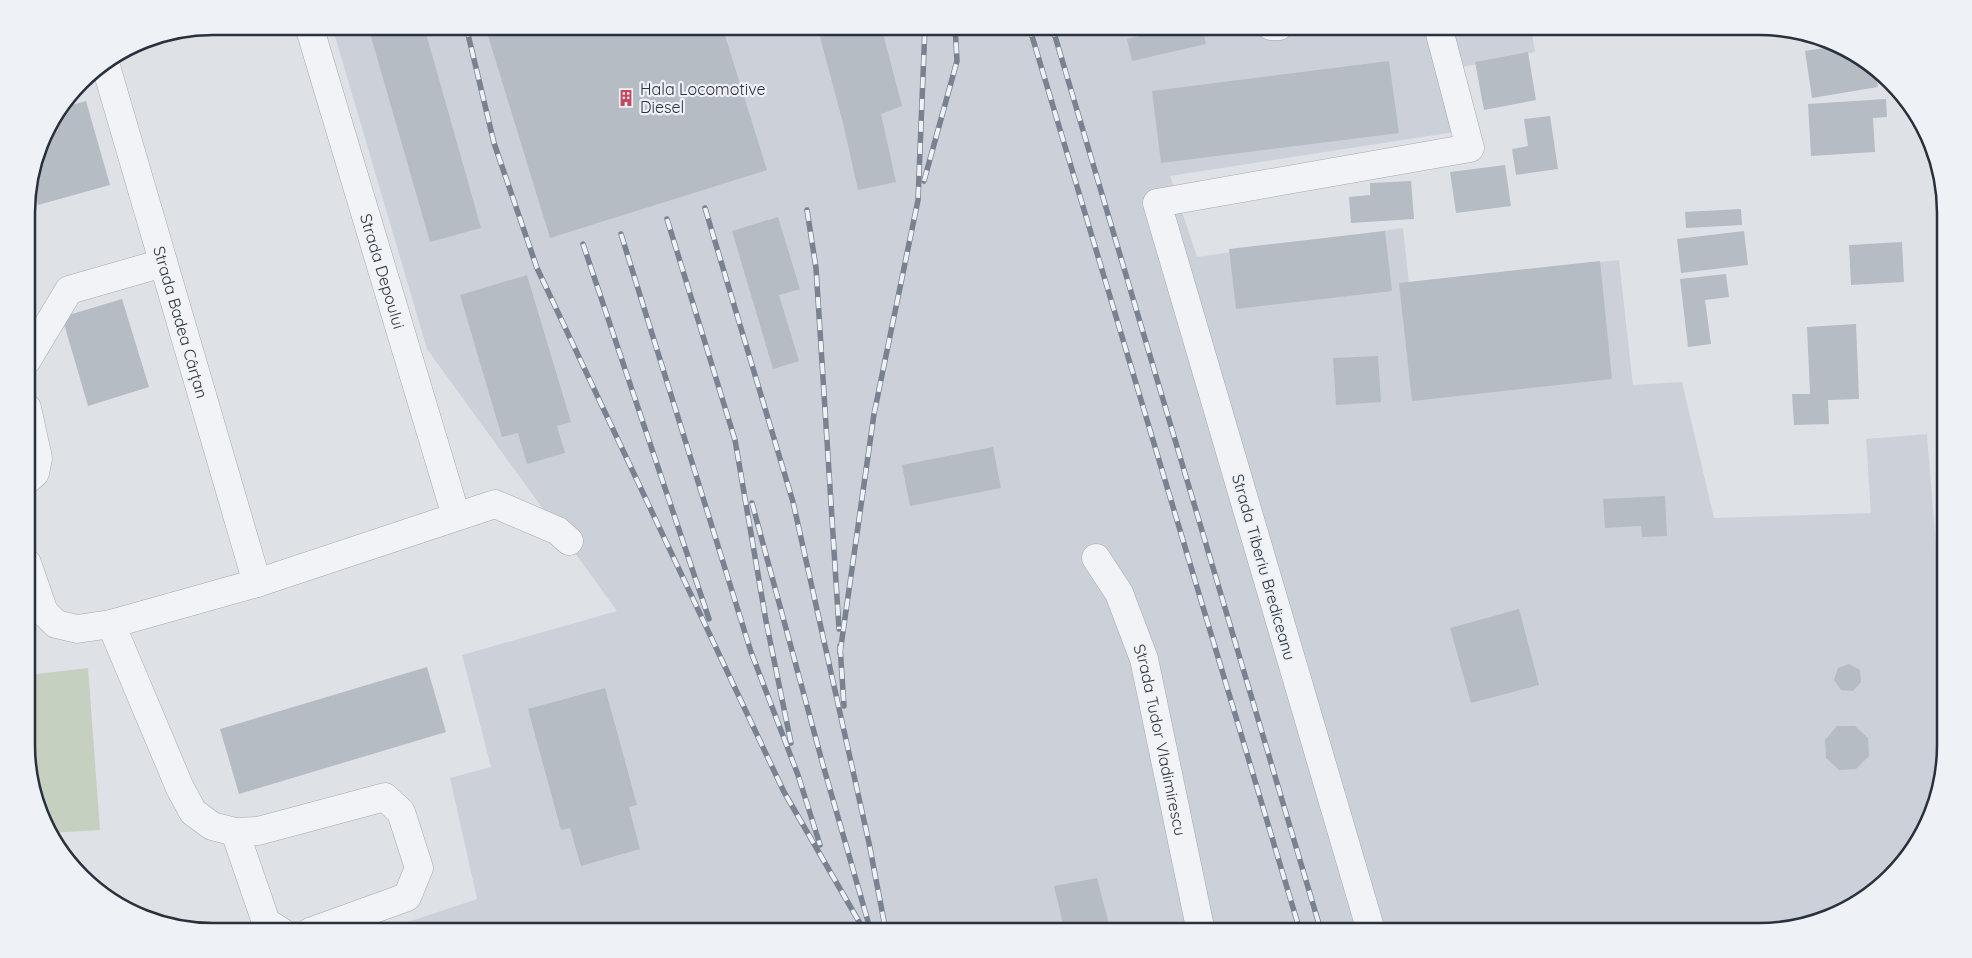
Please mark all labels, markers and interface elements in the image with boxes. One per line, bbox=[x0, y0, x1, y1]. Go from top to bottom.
place label: Hala Locomotive Diesel bbox=[640, 79, 766, 117]
building icon: Hala Locomotive Diesel bbox=[616, 88, 636, 108]
street label: Strada Depoului bbox=[356, 211, 409, 331]
street label: Strada Badea Cârțan bbox=[149, 244, 212, 401]
street label: Strada Tiberiu Brediceanu bbox=[1228, 472, 1300, 662]
street label: Strada Tudor Vladimirescu bbox=[1129, 641, 1191, 838]

